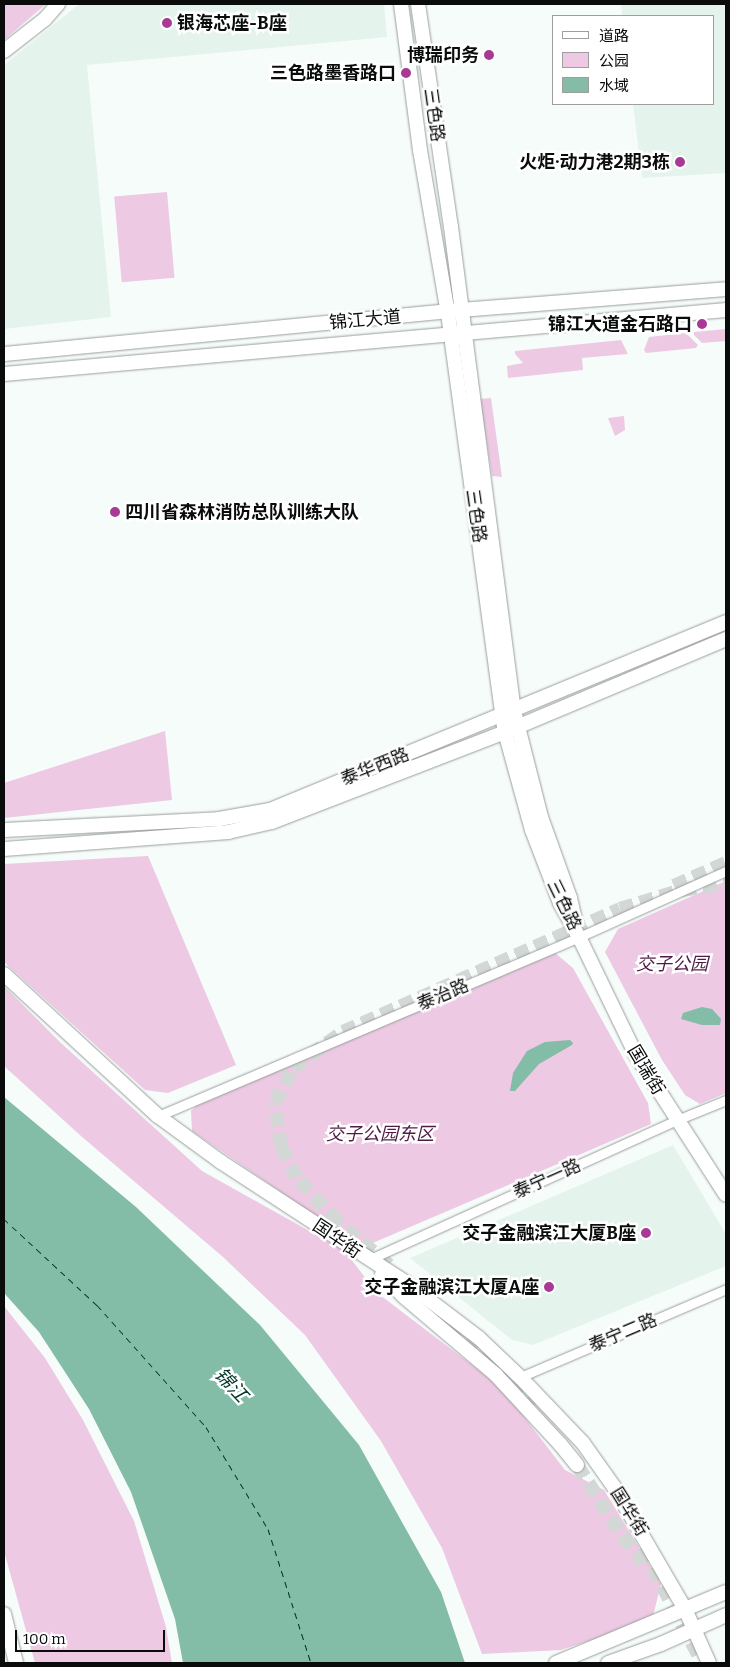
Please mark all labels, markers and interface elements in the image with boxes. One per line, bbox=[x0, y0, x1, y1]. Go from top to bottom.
place label: 银海芯座-B座 bbox=[177, 12, 287, 34]
legend bbox=[552, 15, 715, 105]
marker: 银海芯座-B座 bbox=[161, 17, 173, 29]
text: 道路 bbox=[599, 27, 629, 45]
place label: 博瑞印务 bbox=[407, 44, 479, 66]
marker: 博瑞印务 bbox=[483, 49, 495, 61]
text: 公园 bbox=[599, 52, 629, 70]
place label: 三色路墨香路口 bbox=[270, 62, 396, 84]
marker: 三色路墨香路口 bbox=[400, 67, 412, 79]
text: 水域 bbox=[599, 77, 629, 95]
street label: 三色路 bbox=[420, 87, 448, 143]
place label: 火炬·动力港2期3栋 bbox=[519, 151, 670, 173]
marker: 火炬·动力港2期3栋 bbox=[674, 156, 686, 168]
street label: 锦江大道 bbox=[328, 306, 402, 334]
place label: 锦江大道金石路口 bbox=[548, 313, 692, 335]
marker: 锦江大道金石路口 bbox=[696, 318, 708, 330]
street label: 三色路 bbox=[462, 488, 490, 544]
place label: 四川省森林消防总队训练大队 bbox=[125, 501, 359, 523]
marker: 四川省森林消防总队训练大队 bbox=[109, 506, 121, 518]
street label: 泰华西路 bbox=[338, 744, 412, 790]
street label: 三色路 bbox=[542, 876, 586, 934]
park label: 交子公园 bbox=[636, 953, 708, 975]
street label: 泰治路 bbox=[414, 975, 472, 1015]
street label: 国瑞街 bbox=[623, 1041, 669, 1099]
park label: 交子公园东区 bbox=[326, 1123, 434, 1145]
street label: 泰宁一路 bbox=[510, 1154, 584, 1204]
street label: 国华街 bbox=[309, 1215, 365, 1263]
place label: 交子金融滨江大厦B座 bbox=[462, 1222, 636, 1244]
marker: 交子金融滨江大厦B座 bbox=[640, 1227, 652, 1239]
place label: 交子金融滨江大厦A座 bbox=[364, 1276, 539, 1298]
marker: 交子金融滨江大厦A座 bbox=[543, 1281, 555, 1293]
street label: 泰宁二路 bbox=[586, 1309, 660, 1357]
water label: 锦江 bbox=[210, 1363, 252, 1407]
street label: 国华街 bbox=[606, 1483, 652, 1541]
scale bar bbox=[18, 1620, 168, 1652]
text: 100 m bbox=[23, 1630, 66, 1648]

